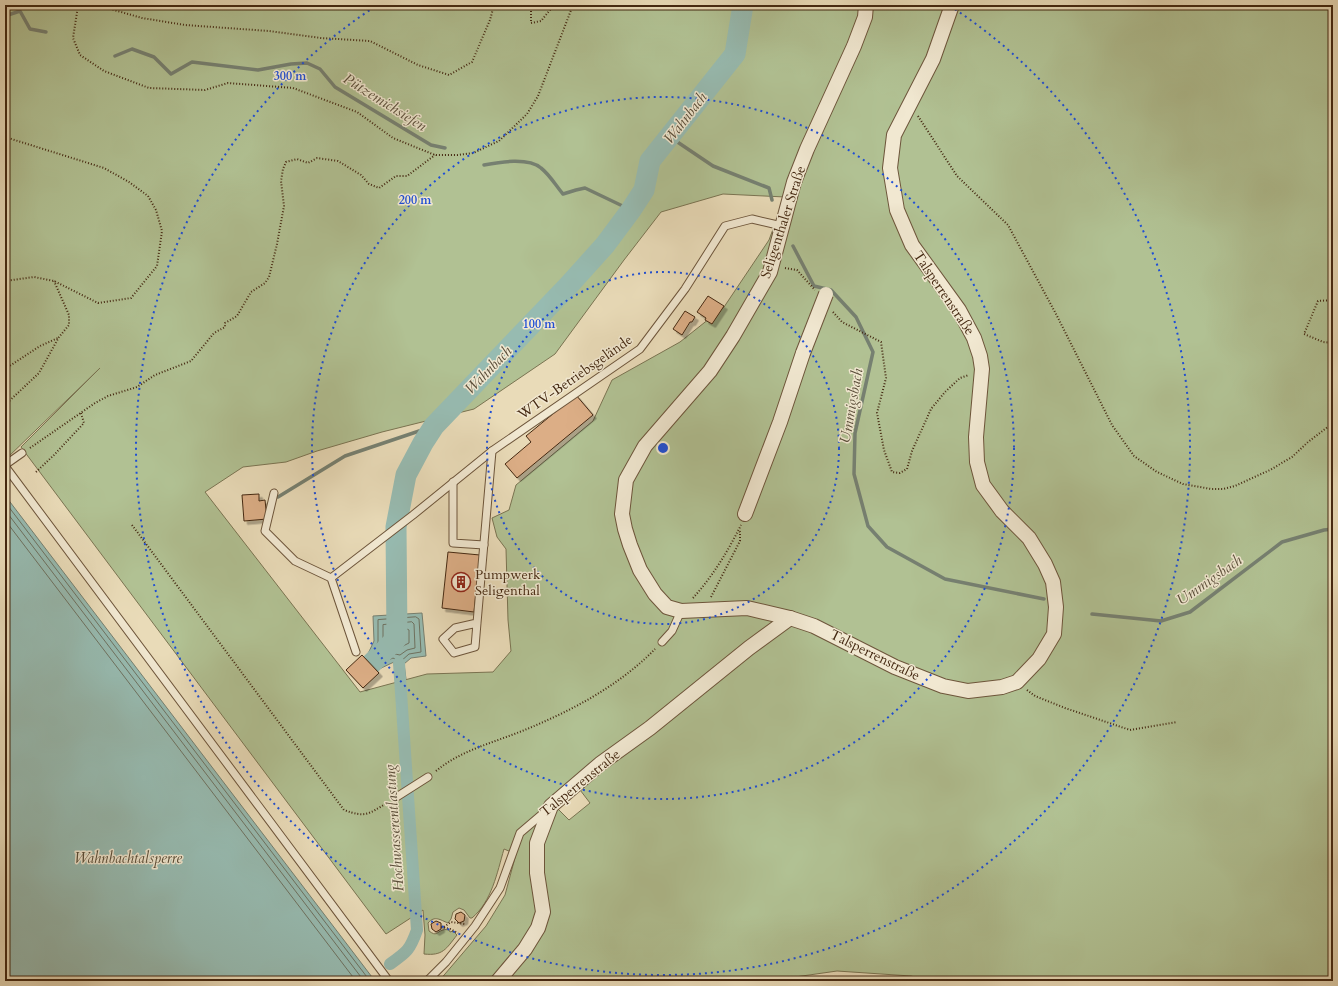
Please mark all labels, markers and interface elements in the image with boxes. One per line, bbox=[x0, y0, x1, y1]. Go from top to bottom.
text: 300 m bbox=[274, 68, 307, 84]
water label: Pützemichsiefen bbox=[340, 68, 431, 136]
water label: Wahnbach bbox=[659, 88, 712, 148]
street label: Seligenthaler Straße bbox=[756, 163, 810, 281]
text: 200 m bbox=[399, 192, 432, 208]
street label: Talsperrenstraße bbox=[909, 247, 979, 339]
text: 100 m bbox=[523, 316, 556, 332]
street label: WTV-Betriebsgelände bbox=[513, 330, 636, 424]
water label: Wahnbach bbox=[460, 341, 517, 399]
water label: Ummigsbach bbox=[835, 366, 868, 445]
centre of rings bbox=[656, 441, 670, 455]
water label: Ummigsbach bbox=[1172, 550, 1246, 610]
place label: Pumpwerk Seligenthal bbox=[475, 565, 541, 600]
building icon: Pumpwerk Seligenthal bbox=[450, 571, 472, 593]
street label: Talsperrenstraße bbox=[827, 625, 923, 685]
street label: Talsperrenstraße bbox=[536, 745, 624, 821]
water label: Hochwasserentlastung bbox=[380, 763, 408, 892]
water label: Wahnbachtalsperre bbox=[74, 848, 182, 868]

